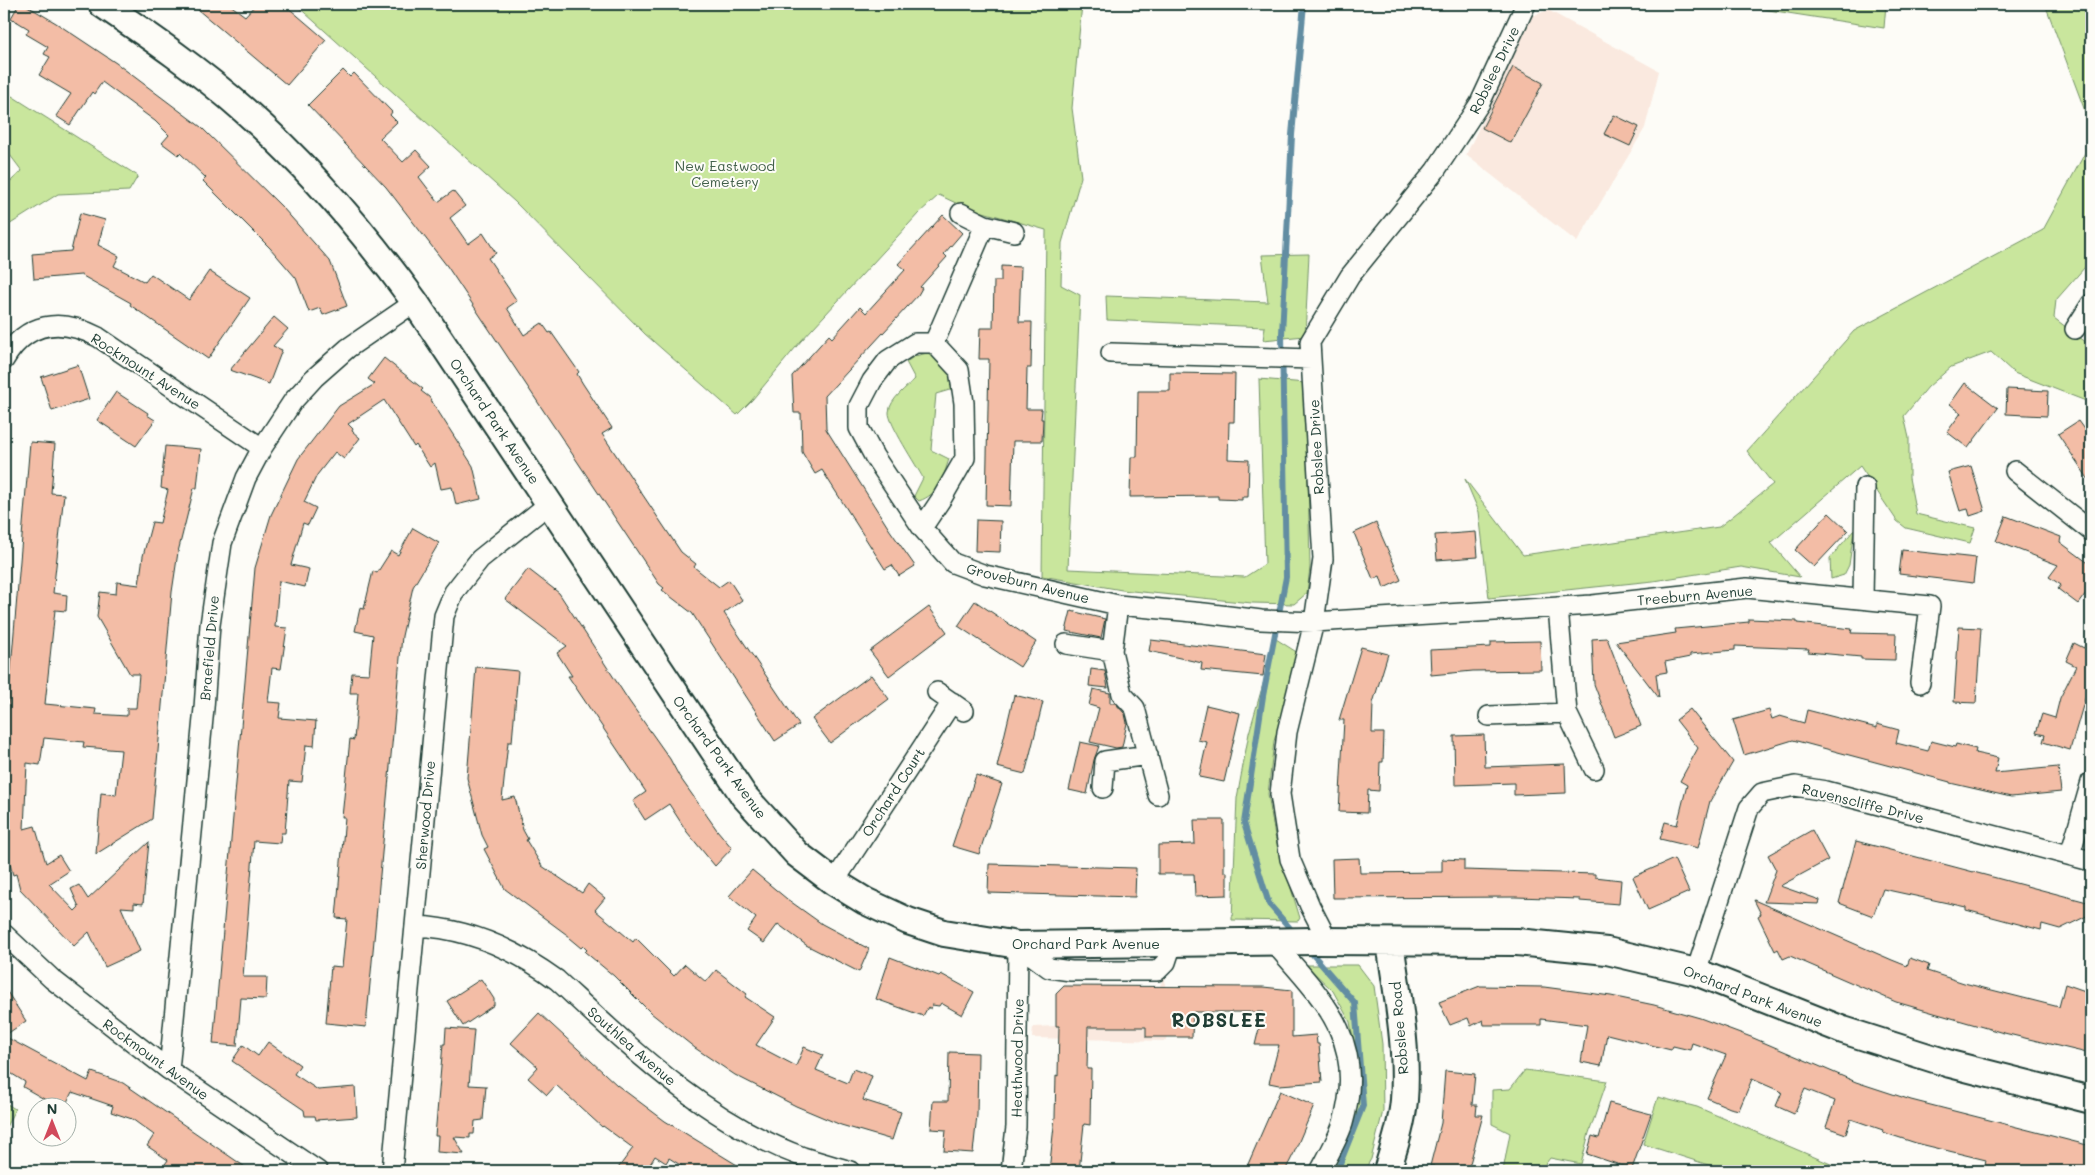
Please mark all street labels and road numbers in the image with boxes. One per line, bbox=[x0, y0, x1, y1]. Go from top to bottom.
street label: Robslee Drive bbox=[1465, 23, 1523, 117]
street label: Rockmount Avenue bbox=[88, 328, 204, 414]
street label: Orchard Park Avenue bbox=[446, 354, 544, 488]
street label: Robslee Drive bbox=[1304, 399, 1328, 495]
street label: Groveburn Avenue bbox=[965, 559, 1091, 607]
street label: Treeburn Avenue bbox=[1636, 580, 1754, 610]
street label: Braefield Drive bbox=[195, 595, 223, 701]
street label: Orchard Park Avenue bbox=[669, 692, 771, 822]
street label: Orchard Court bbox=[857, 744, 929, 840]
street label: Sherwood Drive bbox=[411, 760, 439, 870]
street label: Ravenscliffe Drive bbox=[1800, 779, 1926, 827]
street label: Orchard Park Avenue bbox=[1012, 934, 1160, 953]
street label: Orchard Park Avenue bbox=[1681, 961, 1825, 1031]
street label: Robslee Road bbox=[1385, 981, 1413, 1075]
street label: Heathwood Drive bbox=[1006, 998, 1028, 1118]
street label: Southlea Avenue bbox=[584, 1002, 680, 1090]
street label: Rockmount Avenue bbox=[99, 1014, 213, 1104]

